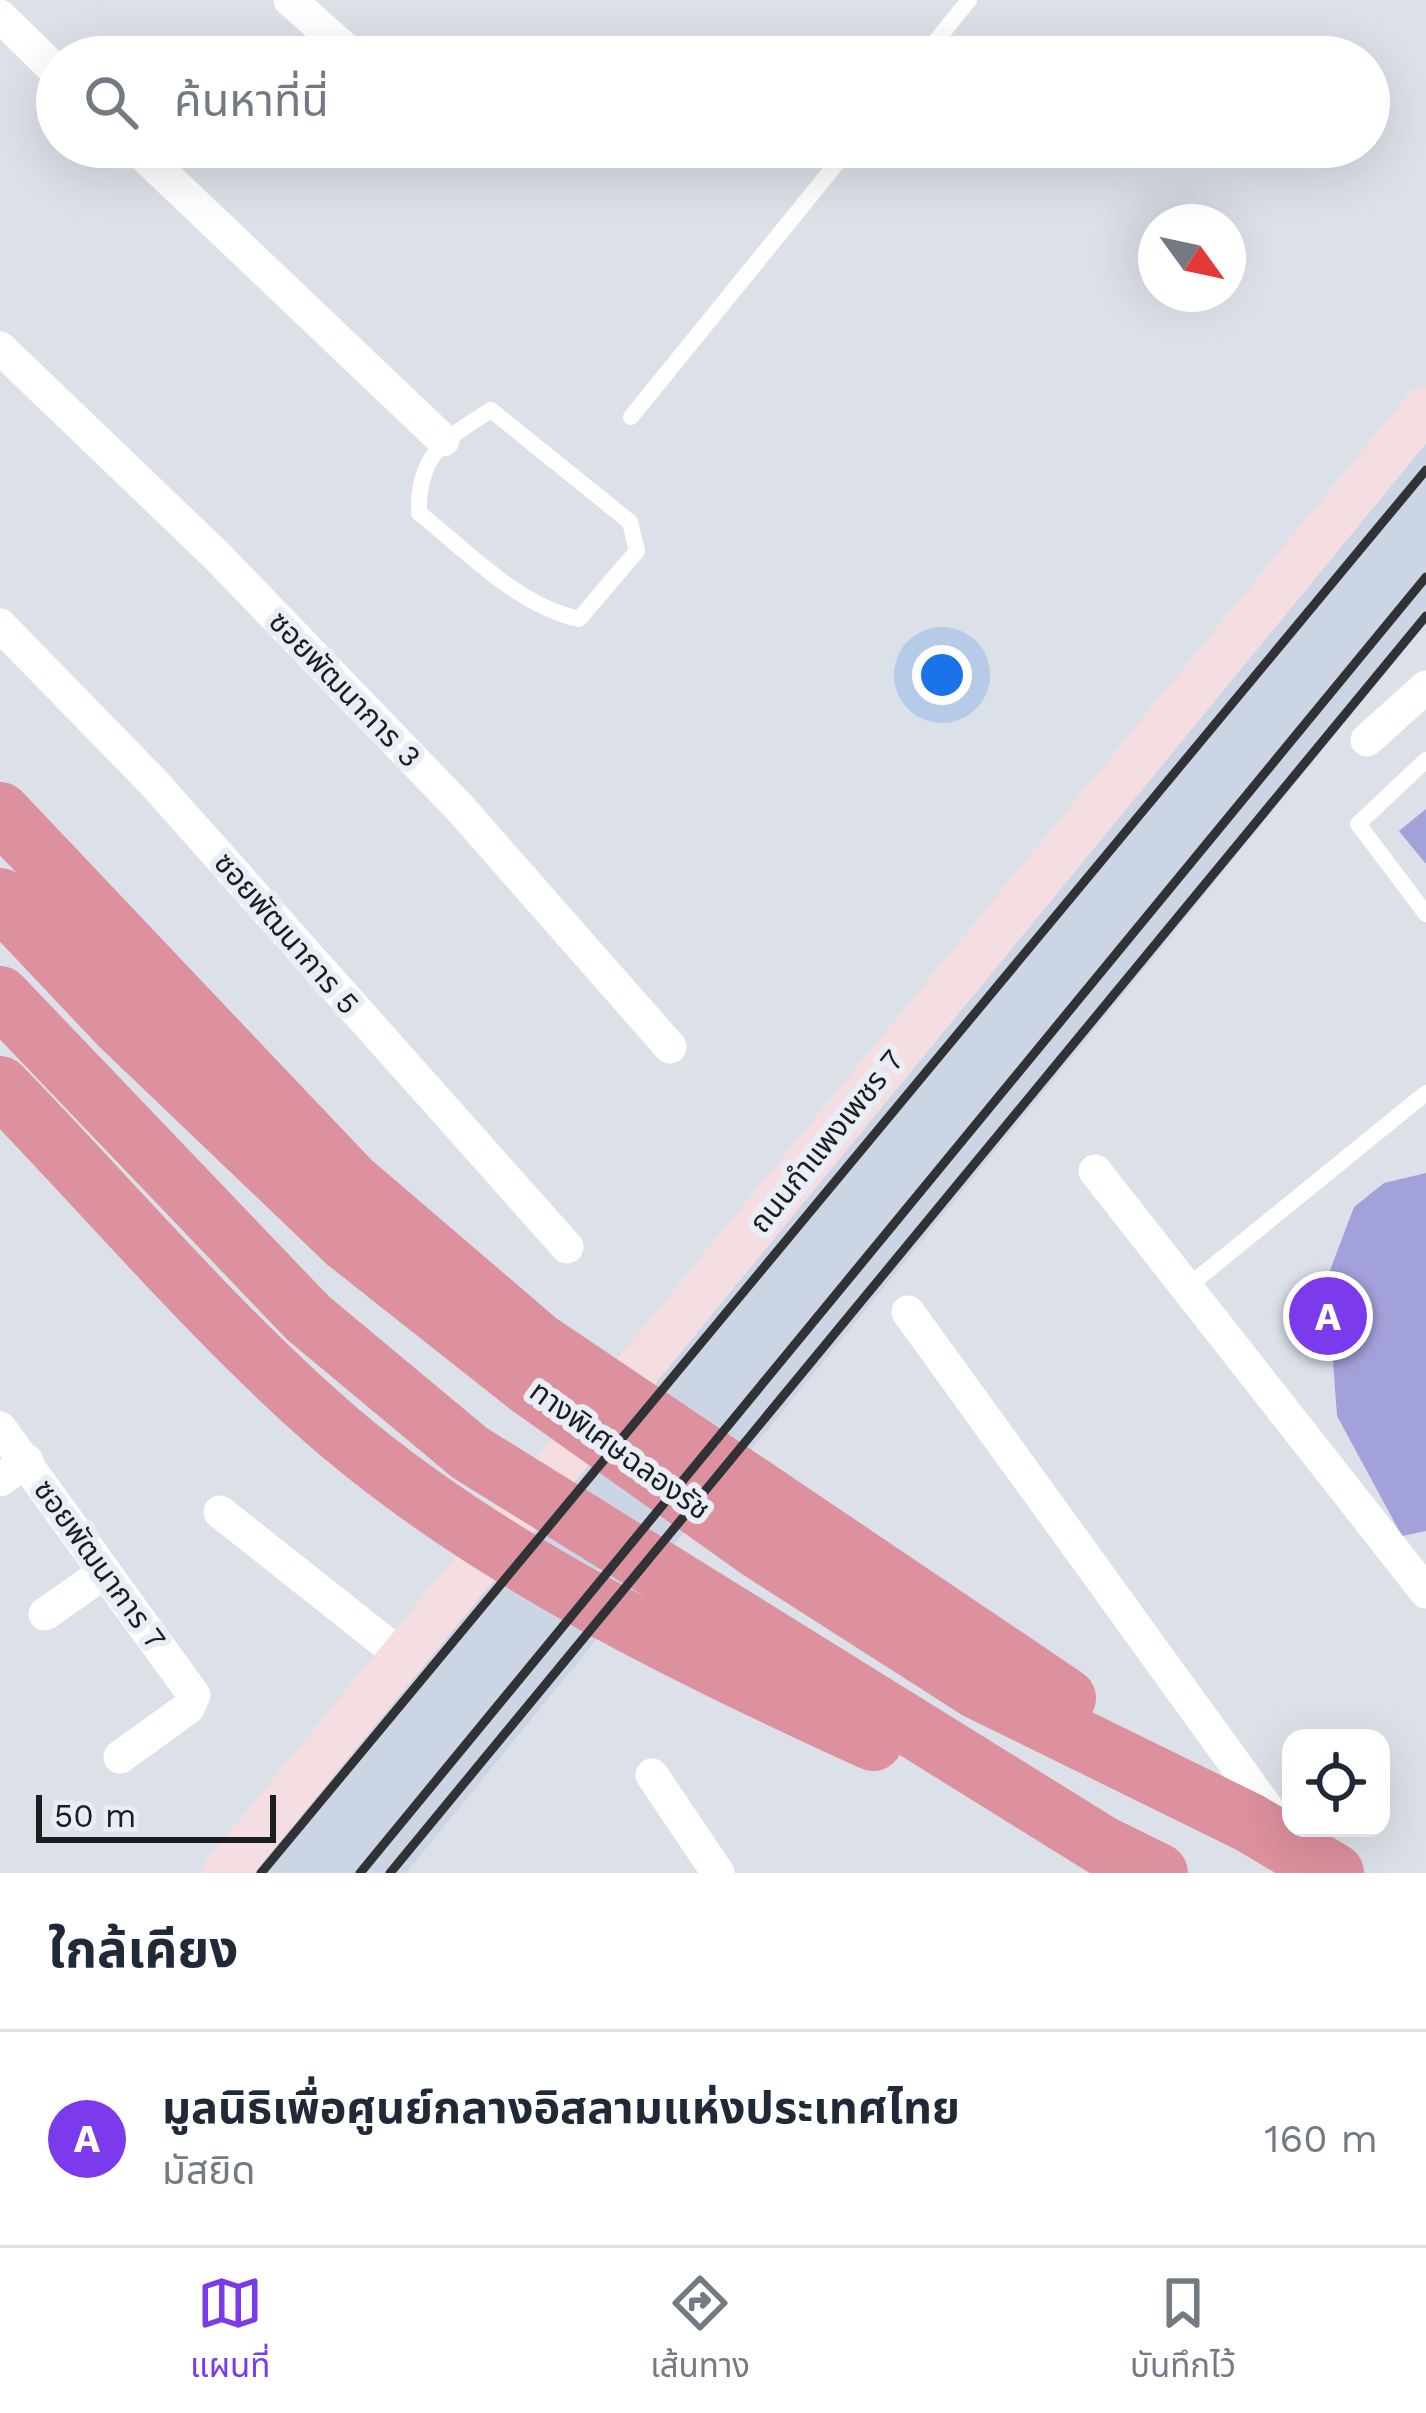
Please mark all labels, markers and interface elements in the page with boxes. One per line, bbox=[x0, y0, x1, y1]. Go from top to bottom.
search box bbox=[36, 36, 1390, 168]
icon: search bbox=[78, 69, 144, 135]
text: ค้นหาที่นี่ bbox=[174, 74, 329, 127]
north arrow bbox=[1138, 204, 1246, 312]
street label: ซอยพัฒนาการ 3 bbox=[262, 604, 428, 774]
your location bbox=[912, 645, 972, 705]
street label: ซอยพัฒนาการ 5 bbox=[207, 845, 367, 1021]
street label: ถนนกำแพงเพชร 7 bbox=[742, 1043, 910, 1239]
pin: A bbox=[1289, 1271, 1367, 1361]
street label: ทางพิเศษฉลองรัช bbox=[523, 1373, 717, 1527]
street label: ซอยพัฒนาการ 7 bbox=[27, 1472, 173, 1656]
map controls bbox=[1282, 1729, 1390, 1837]
button: locate bbox=[1282, 1729, 1390, 1837]
scale bar bbox=[36, 1789, 276, 1842]
text: 50 m bbox=[54, 1796, 136, 1835]
text: ใกล้เคียง bbox=[48, 1920, 238, 1979]
text: มูลนิธิเพื่อศูนย์กลางอิสลามแห่งประเทศไทย bbox=[162, 2081, 960, 2134]
text: A bbox=[74, 2116, 100, 2161]
text: 160 m bbox=[1264, 2116, 1378, 2161]
text: มัสยิด bbox=[162, 2148, 255, 2193]
tab: แผนที่ bbox=[190, 2270, 270, 2392]
tab: เส้นทาง bbox=[650, 2270, 750, 2392]
tab: บันทึกไว้ bbox=[1130, 2270, 1236, 2392]

